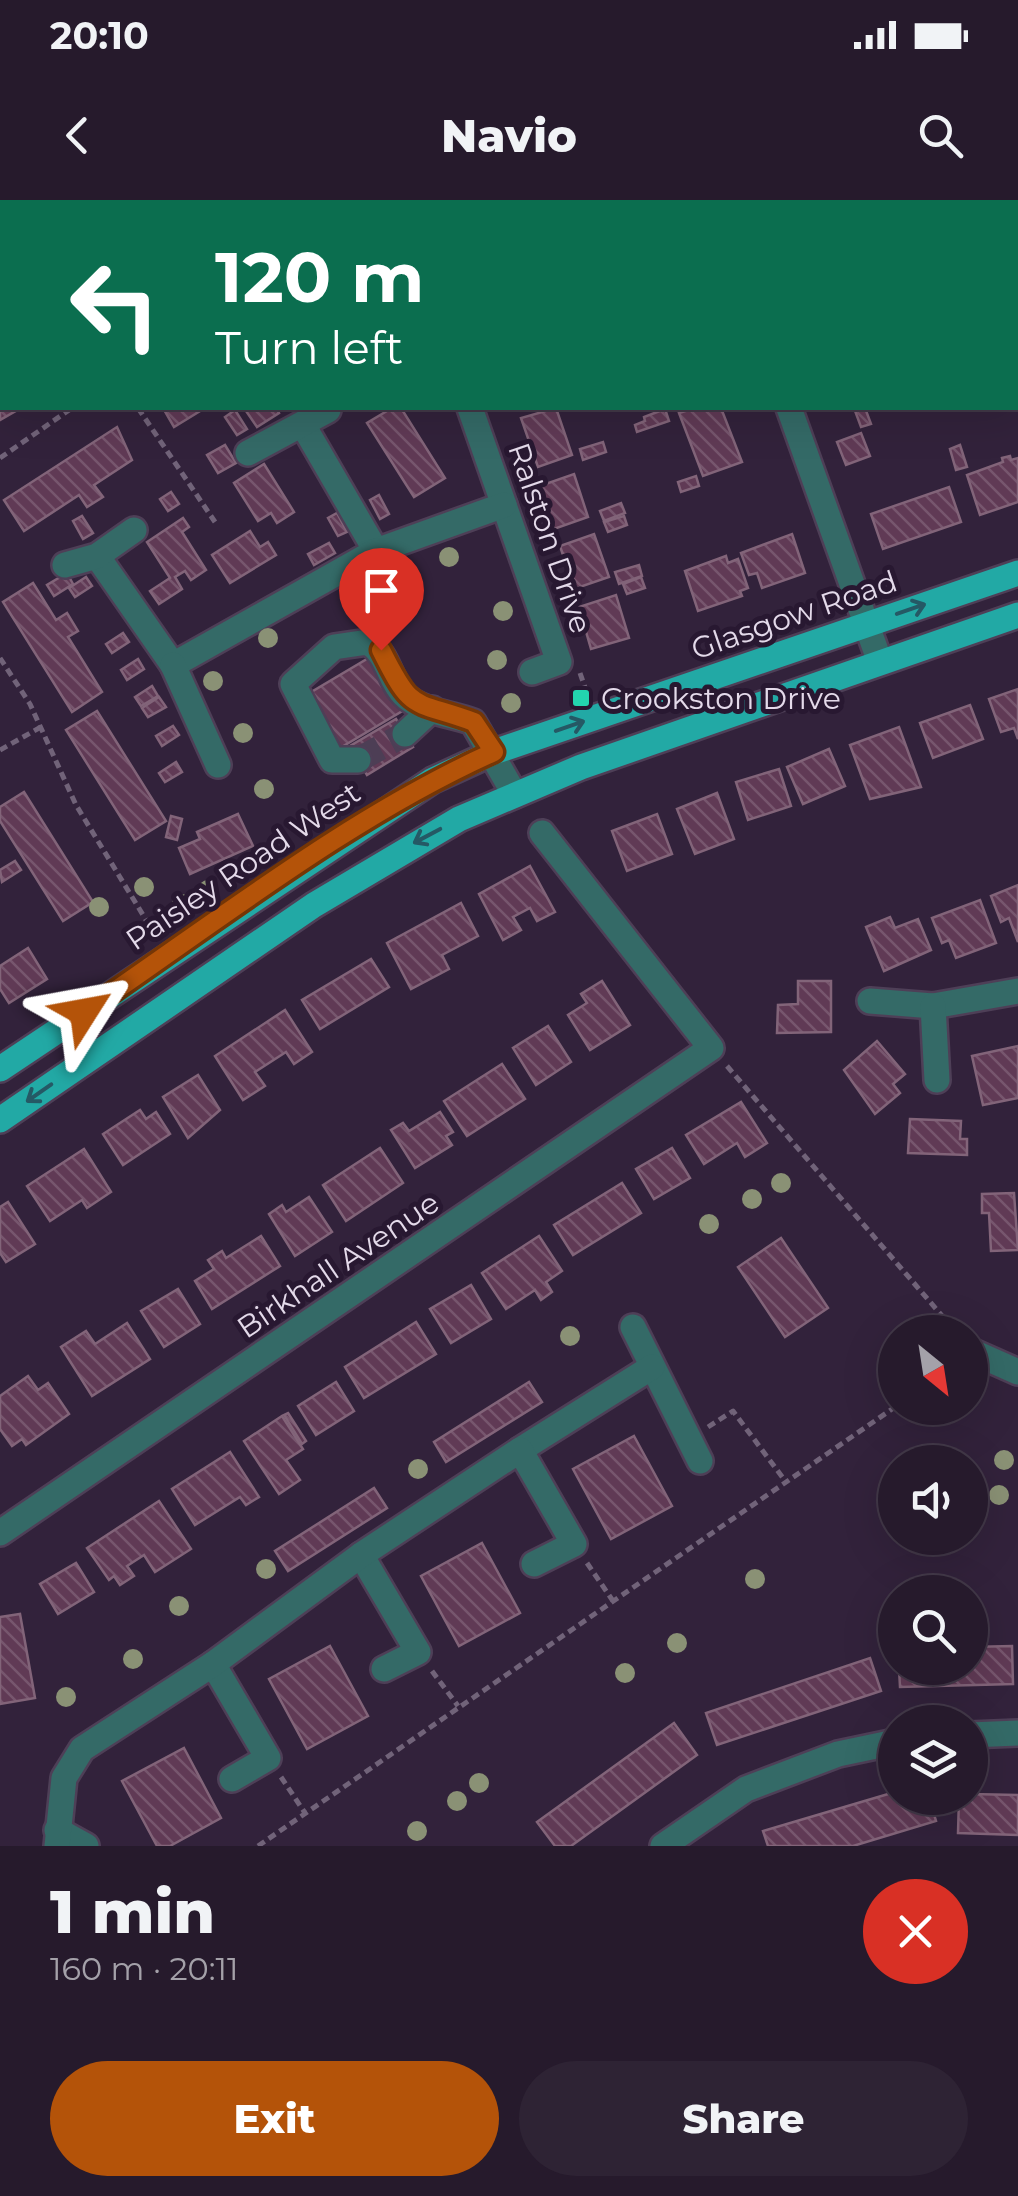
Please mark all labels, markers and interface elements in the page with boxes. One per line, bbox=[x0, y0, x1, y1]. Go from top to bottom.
text: 20:10 bbox=[50, 12, 149, 59]
icon: back bbox=[50, 108, 105, 163]
text: Navio bbox=[441, 108, 577, 163]
icon: search bbox=[913, 108, 968, 163]
text: 120 m bbox=[215, 234, 425, 320]
icon: left bbox=[50, 240, 180, 370]
text: Turn left bbox=[215, 320, 403, 375]
street label: Ralston Drive bbox=[500, 438, 600, 638]
pin bbox=[339, 548, 424, 651]
street label: Glasgow Road bbox=[686, 562, 902, 668]
icon: arrive bbox=[354, 563, 409, 618]
one-way arrow bbox=[895, 599, 927, 617]
place label: Crookston Drive bbox=[601, 680, 841, 717]
marker: Crookston Drive bbox=[570, 687, 592, 709]
one-way arrow bbox=[554, 715, 586, 733]
street label: Paisley Road West bbox=[119, 774, 367, 958]
one-way arrow bbox=[412, 827, 442, 846]
position arrow bbox=[32, 960, 136, 1064]
one-way arrow bbox=[26, 1082, 54, 1103]
street label: Birkhall Avenue bbox=[230, 1184, 446, 1346]
north arrow bbox=[878, 1315, 988, 1425]
map controls bbox=[878, 1315, 988, 1815]
button: sound bbox=[878, 1445, 988, 1555]
button: search bbox=[878, 1575, 988, 1685]
button: layers bbox=[878, 1705, 988, 1815]
text: 1 min bbox=[50, 1875, 215, 1948]
button: close bbox=[863, 1879, 968, 1984]
text: 160 m · 20:11 bbox=[50, 1949, 239, 1988]
button: Exit bbox=[50, 2061, 499, 2176]
button: Share bbox=[519, 2061, 968, 2176]

